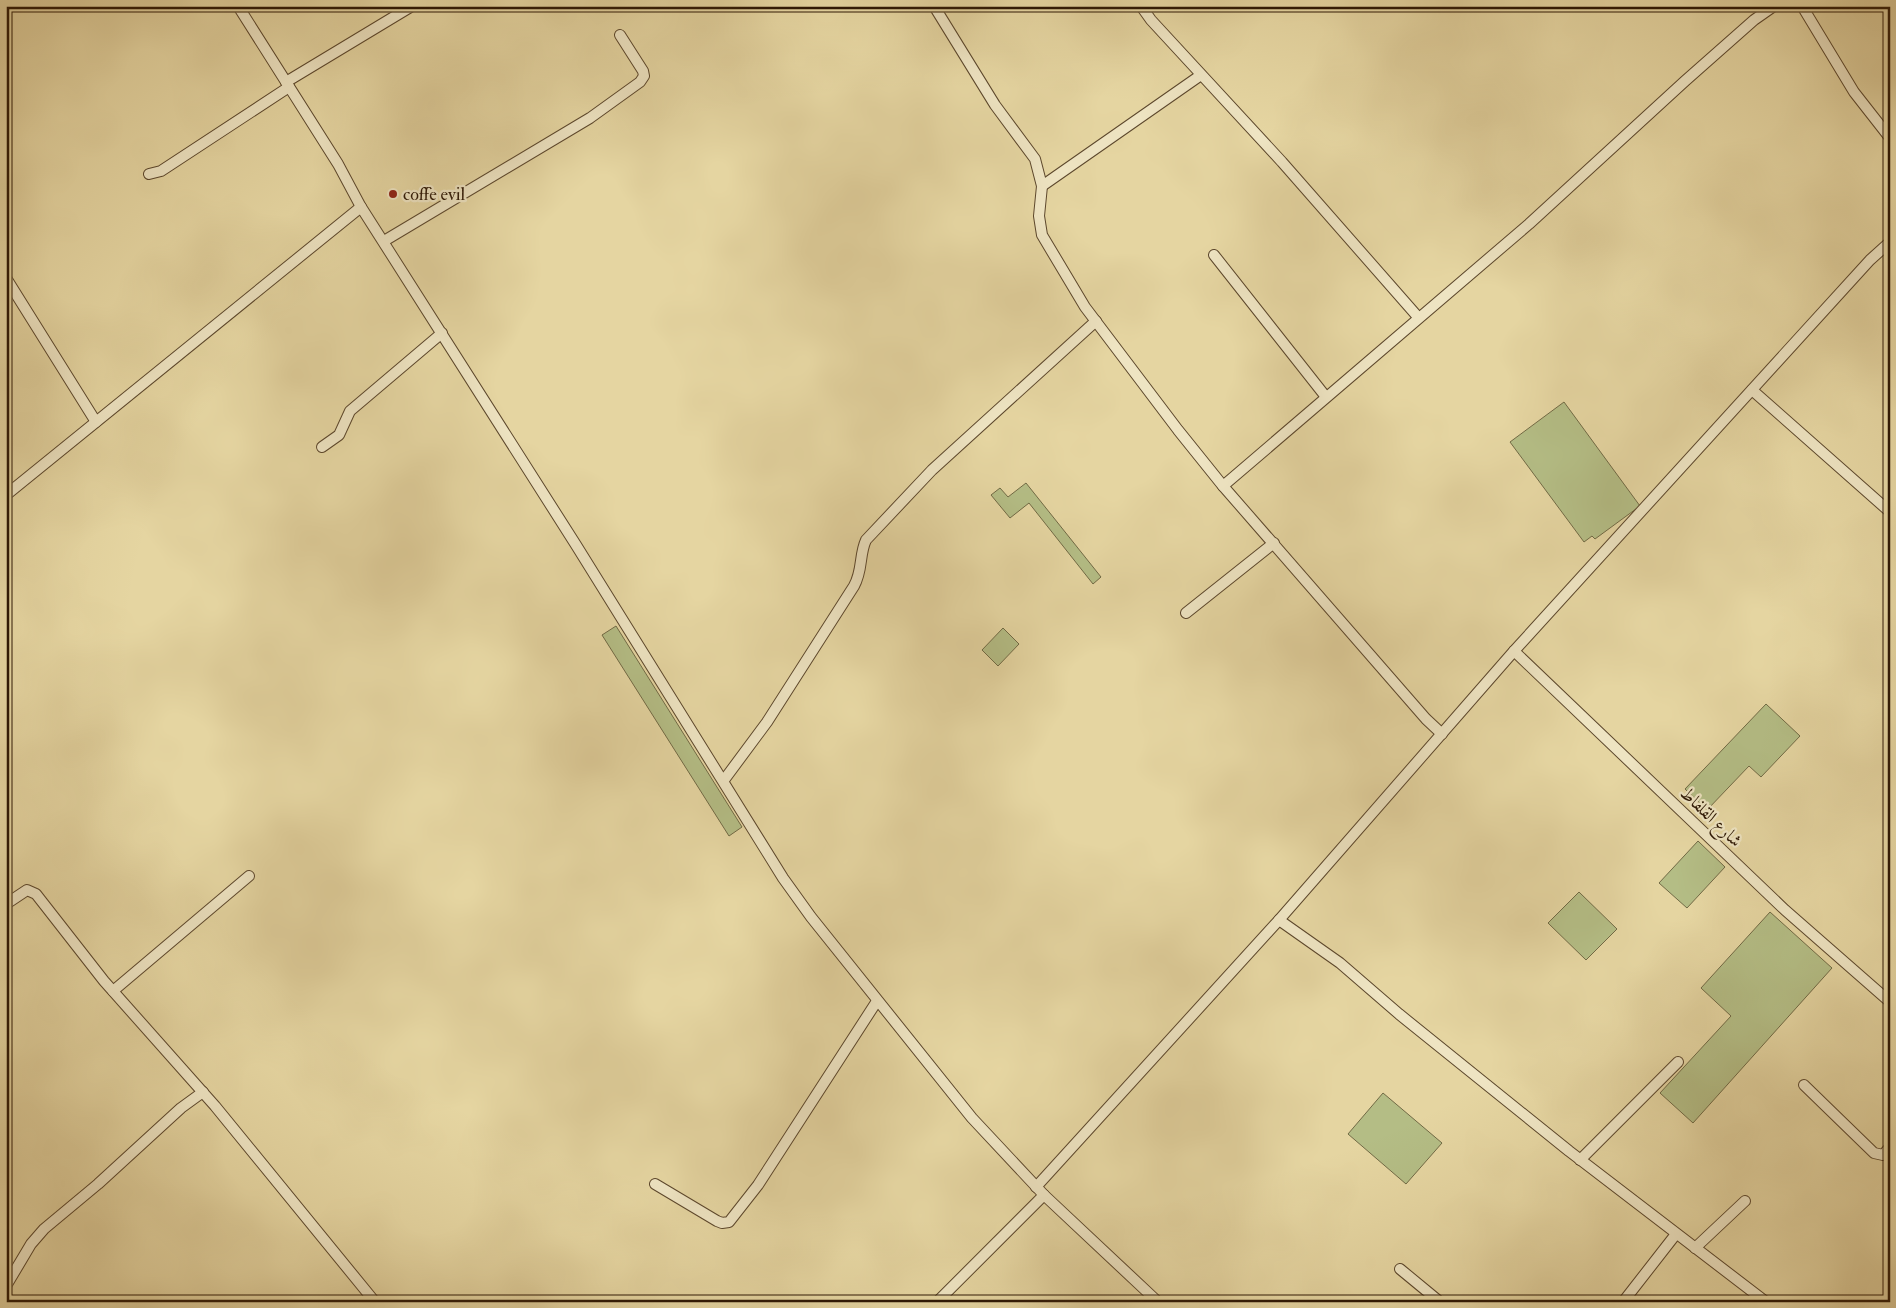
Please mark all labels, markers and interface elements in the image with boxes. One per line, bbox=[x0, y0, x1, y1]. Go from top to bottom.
place label: coffe evil bbox=[403, 183, 466, 206]
marker: coffe evil bbox=[387, 188, 399, 200]
street label: شارع القلفاط bbox=[1673, 782, 1747, 854]

